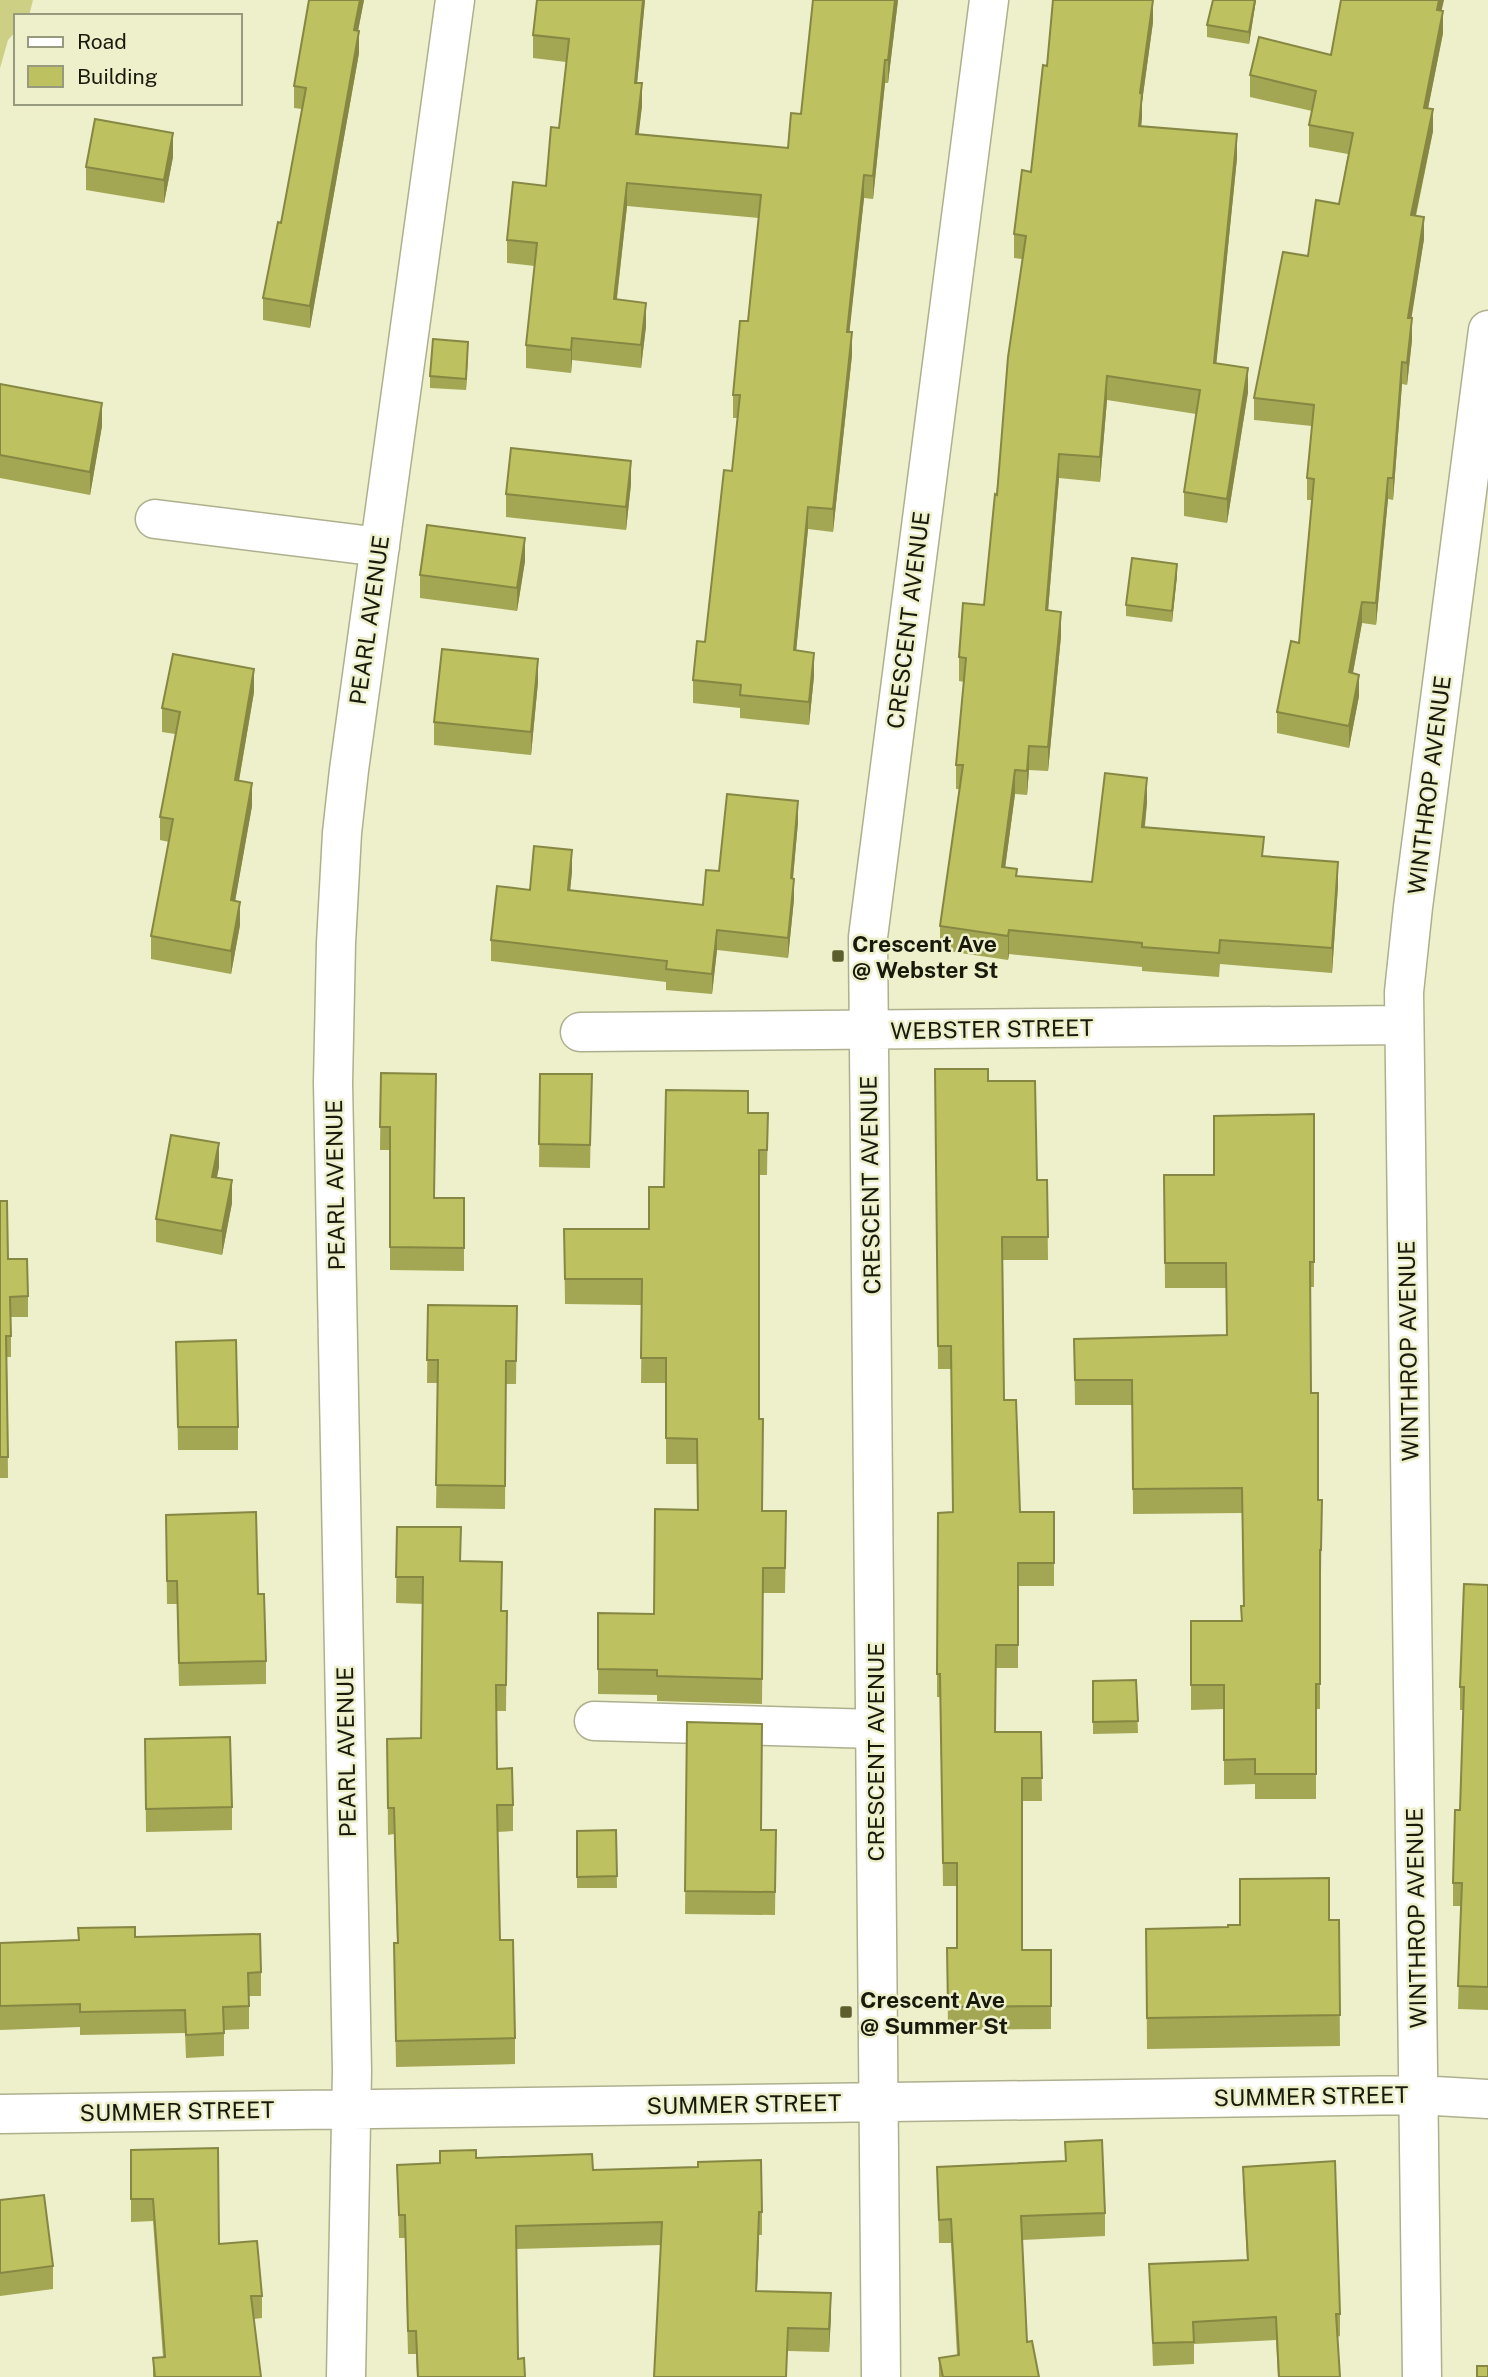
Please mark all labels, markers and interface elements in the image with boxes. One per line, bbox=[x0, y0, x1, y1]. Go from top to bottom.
legend bbox=[14, 14, 242, 105]
text: Road bbox=[77, 29, 127, 54]
text: Building bbox=[77, 64, 158, 89]
street label: CRESCENT AVENUE bbox=[881, 510, 935, 730]
street label: PEARL AVENUE bbox=[344, 534, 394, 706]
street label: WINTHROP AVENUE bbox=[1402, 674, 1456, 896]
place label: Crescent Ave @ Webster St bbox=[852, 930, 998, 983]
marker: Crescent Ave @ Webster St bbox=[830, 948, 846, 964]
street label: WEBSTER STREET bbox=[890, 1014, 1094, 1044]
street label: CRESCENT AVENUE bbox=[855, 1075, 885, 1295]
street label: PEARL AVENUE bbox=[320, 1099, 350, 1271]
street label: WINTHROP AVENUE bbox=[1393, 1240, 1423, 1462]
street label: CRESCENT AVENUE bbox=[862, 1643, 889, 1861]
street label: PEARL AVENUE bbox=[331, 1666, 361, 1838]
street label: WINTHROP AVENUE bbox=[1401, 1807, 1431, 2029]
place label: Crescent Ave @ Summer St bbox=[860, 1986, 1008, 2039]
marker: Crescent Ave @ Summer St bbox=[838, 2004, 854, 2020]
street label: SUMMER STREET bbox=[1213, 2081, 1409, 2111]
street label: SUMMER STREET bbox=[646, 2089, 842, 2119]
street label: SUMMER STREET bbox=[79, 2096, 275, 2126]

